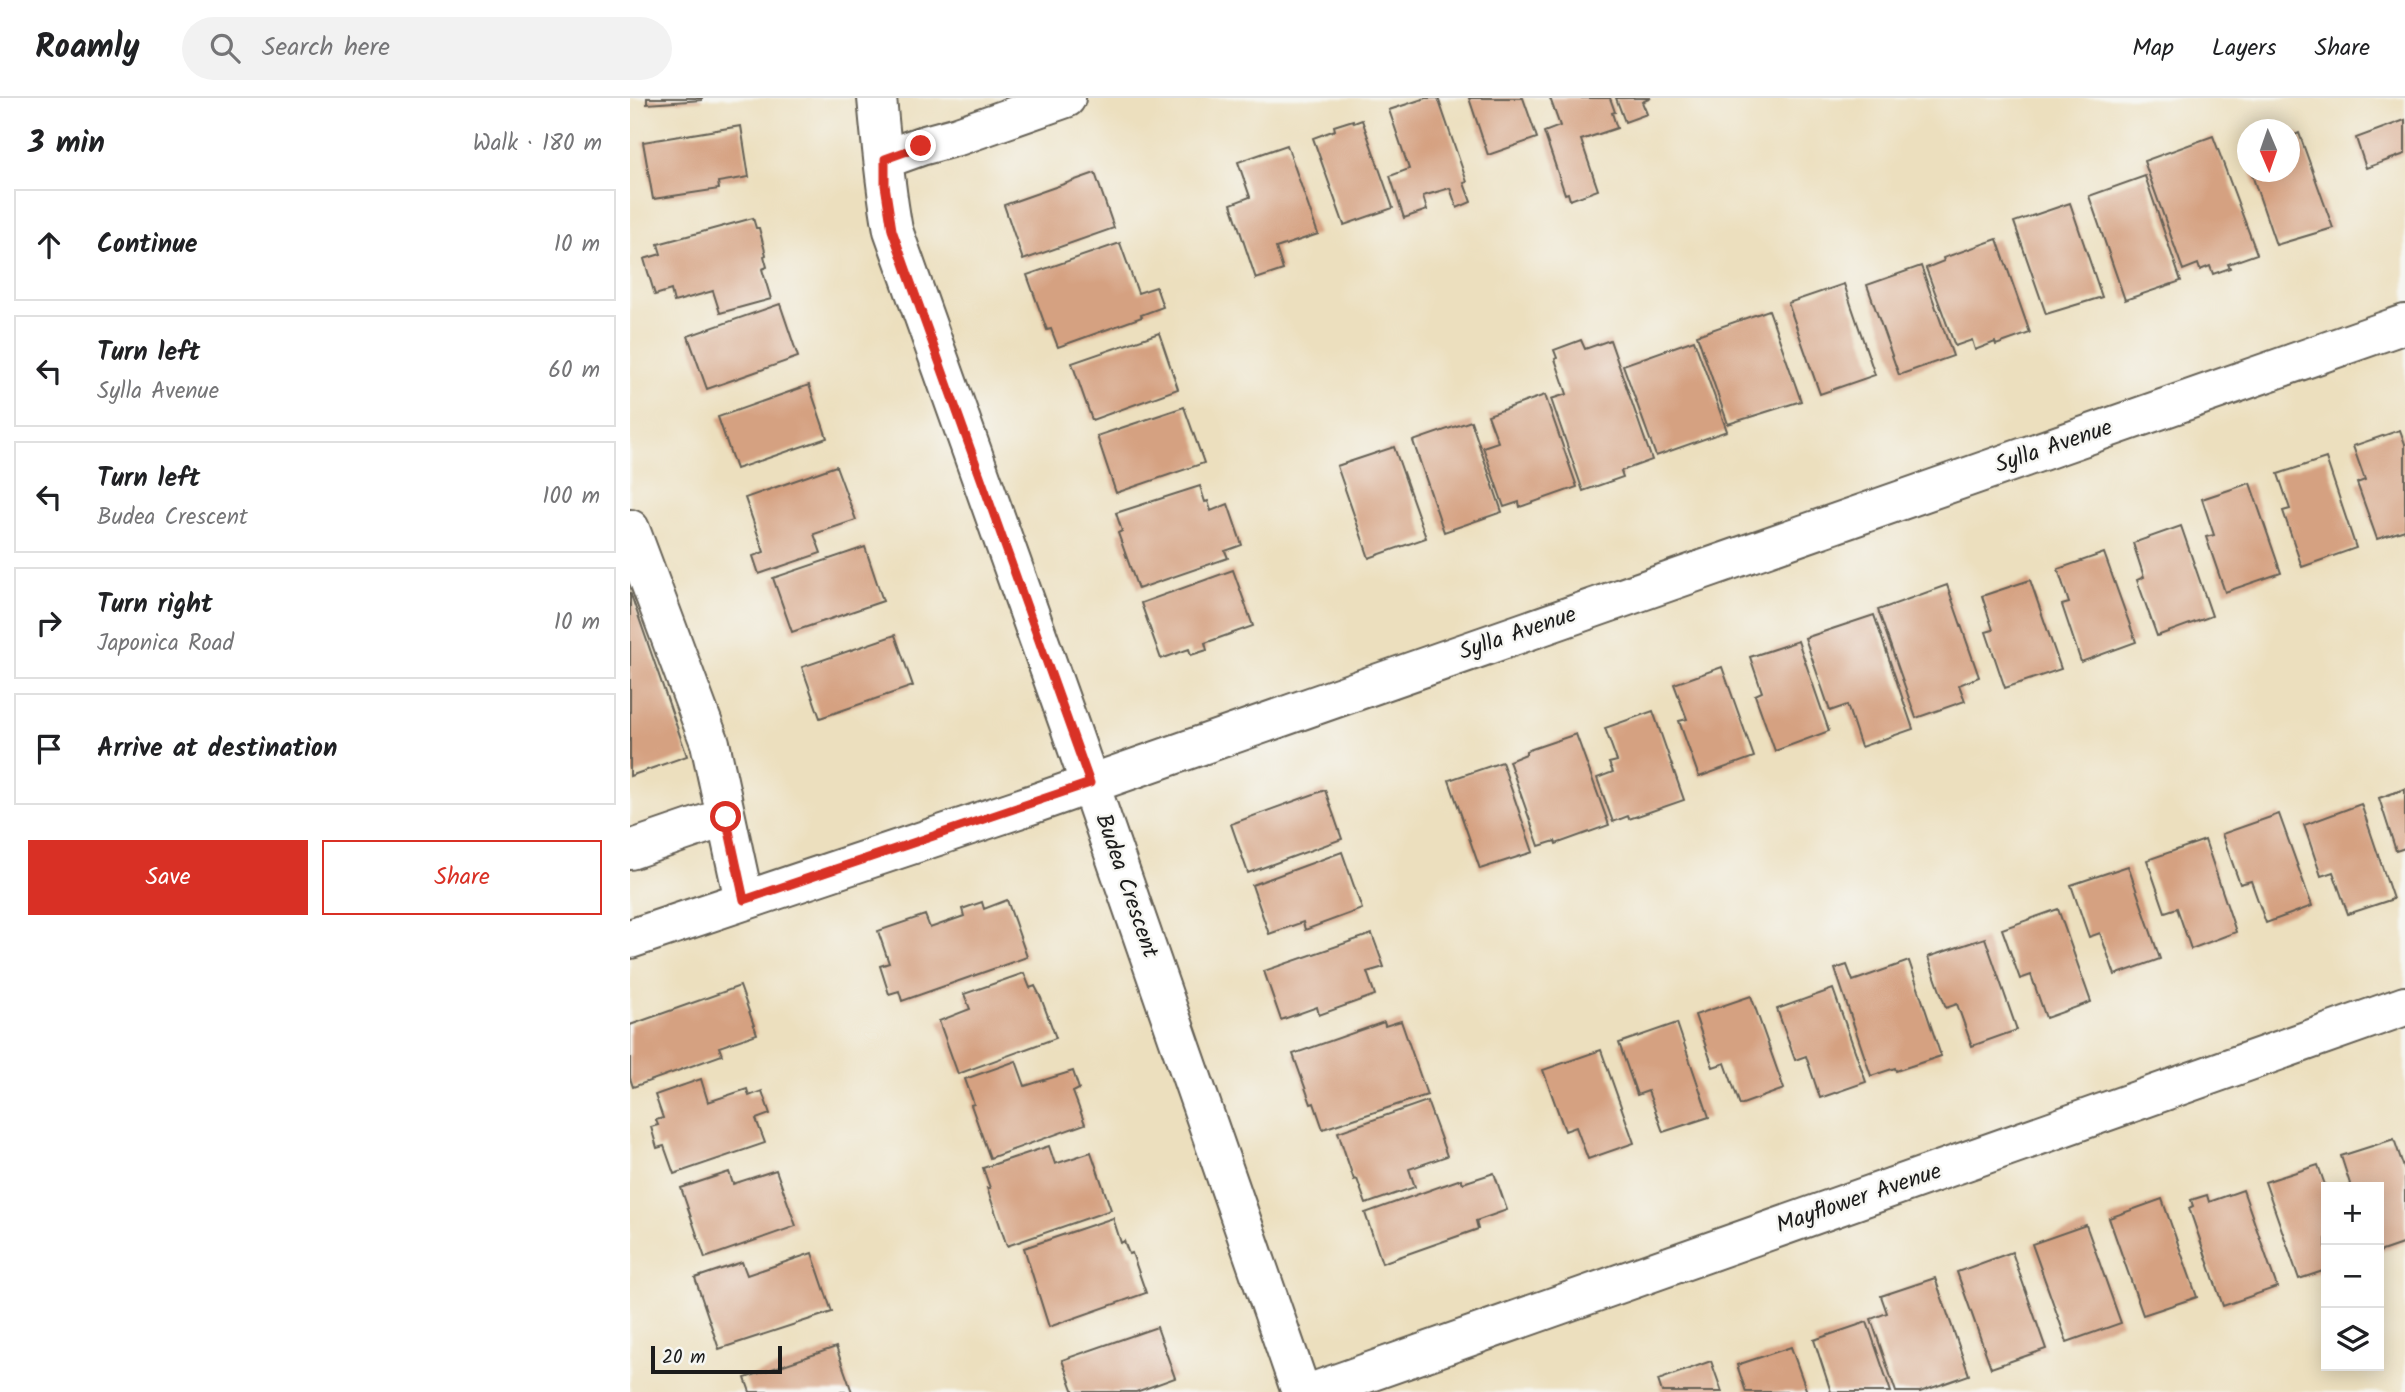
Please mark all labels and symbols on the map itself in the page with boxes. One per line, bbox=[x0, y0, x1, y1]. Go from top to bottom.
north arrow bbox=[2237, 119, 2300, 182]
route end bbox=[905, 130, 936, 161]
street label: Sylla Avenue bbox=[1990, 410, 2118, 484]
street label: Sylla Avenue bbox=[1454, 597, 1582, 671]
route start bbox=[710, 801, 741, 832]
street label: Budea Crescent bbox=[1084, 809, 1168, 964]
street label: Mayflower Avenue bbox=[1771, 1154, 1947, 1244]
scale bar bbox=[651, 1343, 782, 1375]

